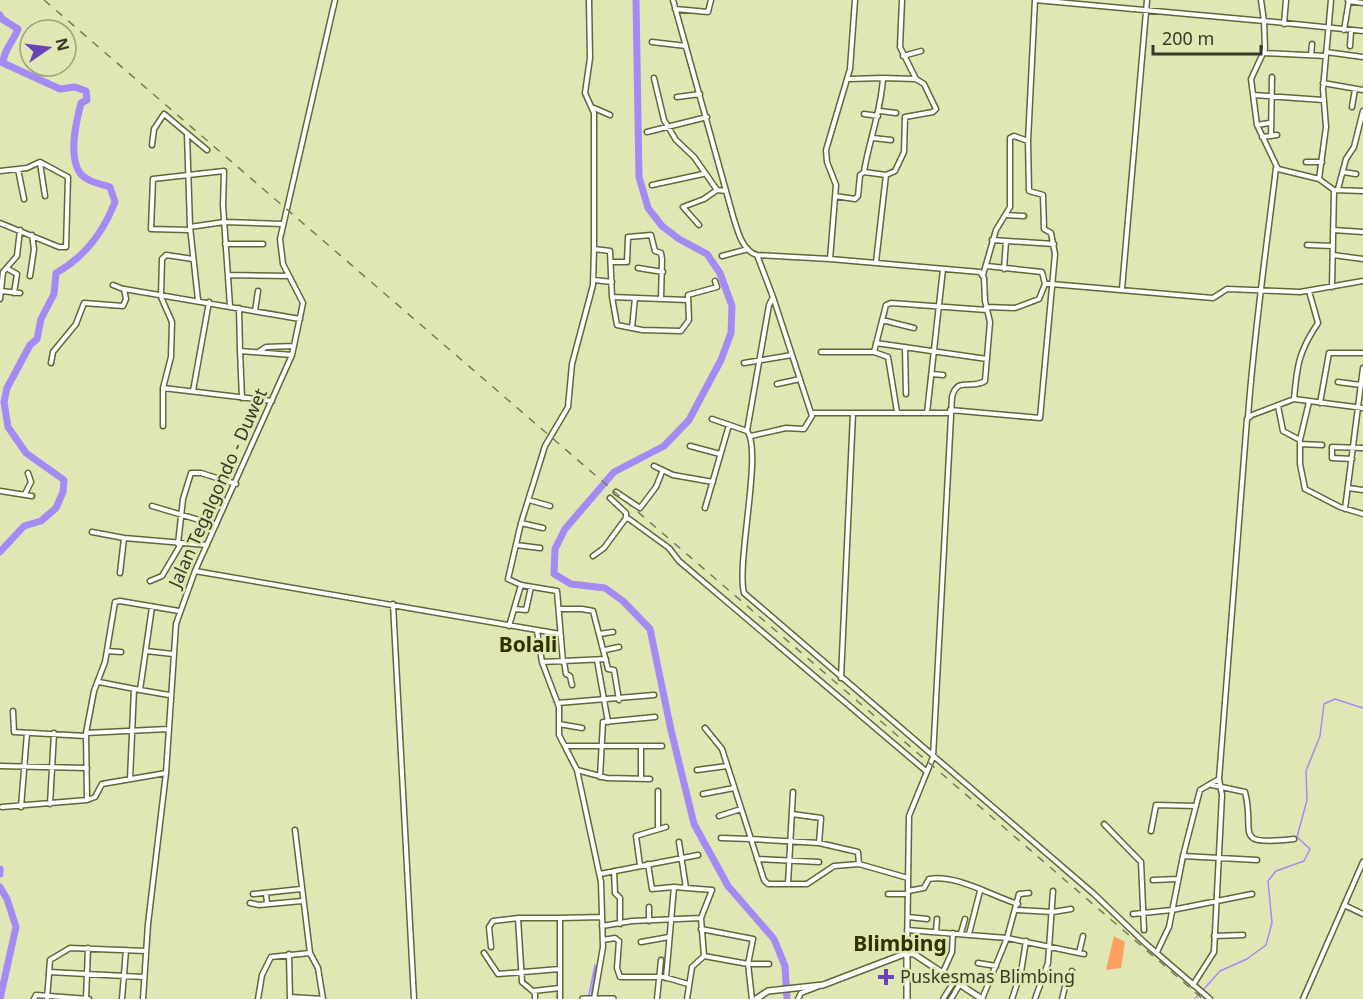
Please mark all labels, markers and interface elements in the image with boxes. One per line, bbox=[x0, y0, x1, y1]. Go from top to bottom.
north arrow bbox=[18, 18, 78, 78]
scale bar bbox=[1153, 18, 1261, 56]
text: 200 m bbox=[1162, 26, 1214, 50]
text: N bbox=[50, 35, 75, 53]
street label: Jalan Tegalgondo - Duwet bbox=[161, 384, 272, 593]
district label: Bolali bbox=[499, 630, 557, 658]
district label: Blimbing bbox=[853, 929, 947, 957]
place label: Puskesmas Blimbing bbox=[900, 964, 1075, 988]
marker: Puskesmas Blimbing bbox=[877, 968, 895, 986]

